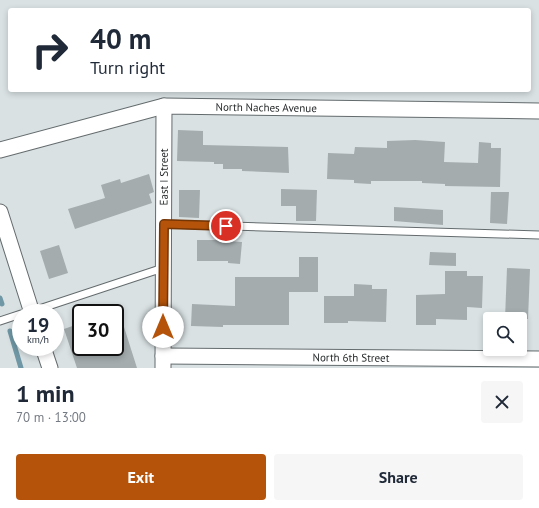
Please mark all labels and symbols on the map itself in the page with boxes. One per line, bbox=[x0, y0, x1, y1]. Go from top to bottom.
street label: North Naches Avenue bbox=[216, 100, 317, 115]
street label: East I Street bbox=[157, 148, 171, 206]
pin bbox=[209, 209, 243, 243]
speed limit sign: 30 bbox=[72, 304, 124, 356]
position arrow bbox=[142, 306, 184, 348]
street label: North 6th Street bbox=[312, 350, 390, 365]

